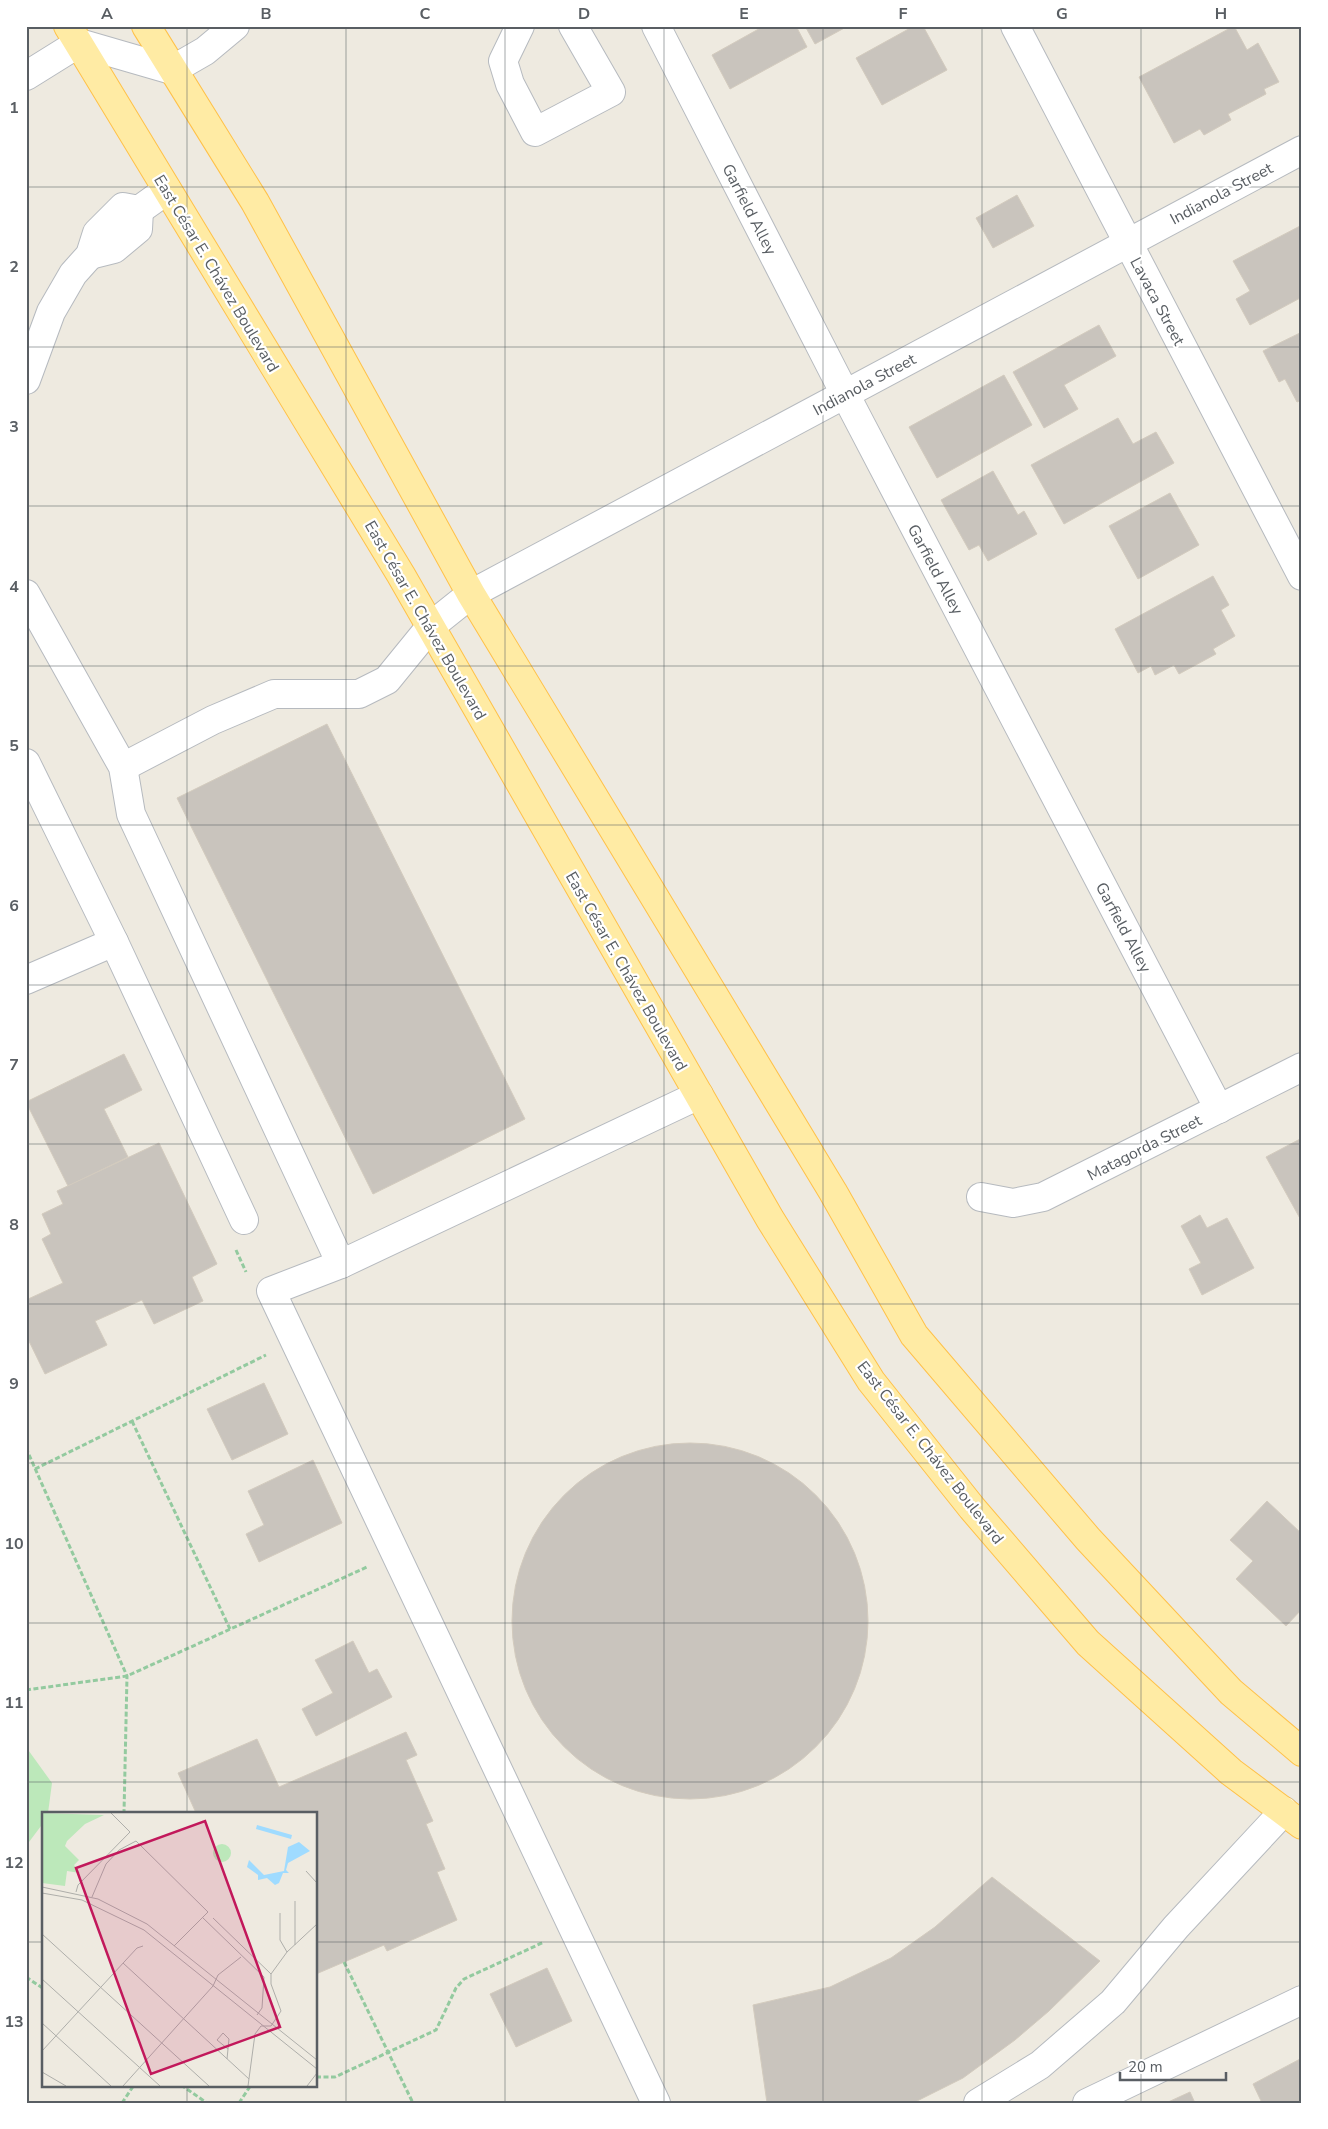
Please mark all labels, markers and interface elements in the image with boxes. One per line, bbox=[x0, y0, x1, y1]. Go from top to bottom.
text: A bbox=[101, 3, 113, 25]
text: B bbox=[260, 3, 272, 25]
text: C bbox=[420, 3, 431, 25]
text: D bbox=[578, 3, 590, 25]
text: E bbox=[739, 3, 749, 25]
text: F bbox=[899, 3, 908, 25]
text: G bbox=[1056, 3, 1068, 25]
text: H bbox=[1215, 3, 1227, 25]
text: 1 bbox=[9, 97, 19, 119]
street label: Indianola Street bbox=[1166, 157, 1277, 230]
street label: Garfield Alley bbox=[717, 160, 782, 259]
street label: East César E. Chávez Boulevard bbox=[148, 171, 284, 376]
street label: Lavaca Street bbox=[1125, 253, 1190, 350]
text: 2 bbox=[9, 256, 19, 278]
street label: Indianola Street bbox=[809, 348, 920, 421]
text: 3 bbox=[9, 416, 19, 438]
street label: East César E. Chávez Boulevard bbox=[359, 517, 491, 724]
street label: Garfield Alley bbox=[902, 520, 969, 619]
text: 4 bbox=[9, 576, 19, 598]
text: 5 bbox=[9, 735, 19, 757]
street label: East César E. Chávez Boulevard bbox=[560, 868, 692, 1075]
street label: Garfield Alley bbox=[1090, 878, 1157, 977]
text: 6 bbox=[9, 895, 19, 917]
text: 7 bbox=[9, 1054, 19, 1076]
street label: Matagorda Street bbox=[1083, 1109, 1206, 1186]
text: 8 bbox=[9, 1214, 19, 1236]
street label: East César E. Chávez Boulevard bbox=[852, 1357, 1009, 1549]
text: 9 bbox=[9, 1373, 19, 1395]
text: 10 bbox=[4, 1533, 24, 1555]
text: 11 bbox=[4, 1692, 24, 1714]
inset map bbox=[42, 1812, 318, 2086]
text: 12 bbox=[4, 1852, 24, 1874]
text: 13 bbox=[4, 2011, 24, 2033]
scale bar bbox=[1120, 2049, 1227, 2081]
text: 20 m bbox=[1128, 2057, 1163, 2077]

